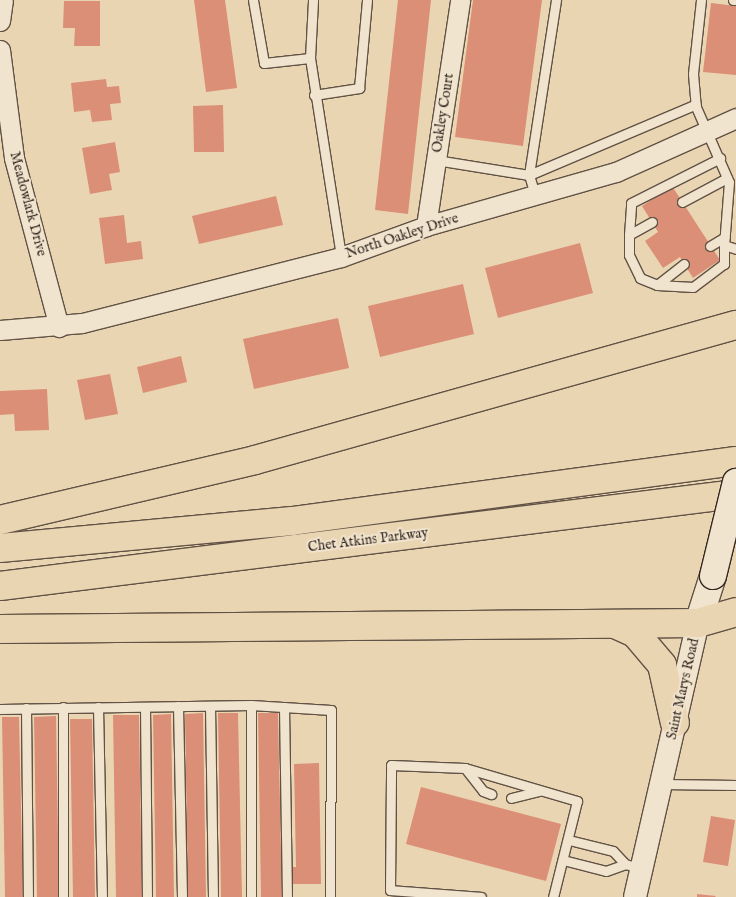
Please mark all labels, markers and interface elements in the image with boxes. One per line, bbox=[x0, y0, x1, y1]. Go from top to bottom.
street label: Oakley Court bbox=[428, 72, 458, 154]
street label: Meadowlark Drive bbox=[6, 150, 50, 258]
street label: North Oakley Drive bbox=[343, 210, 461, 262]
street label: Chet Atkins Parkway bbox=[307, 524, 429, 556]
street label: Saint Marys Road bbox=[663, 637, 703, 741]

